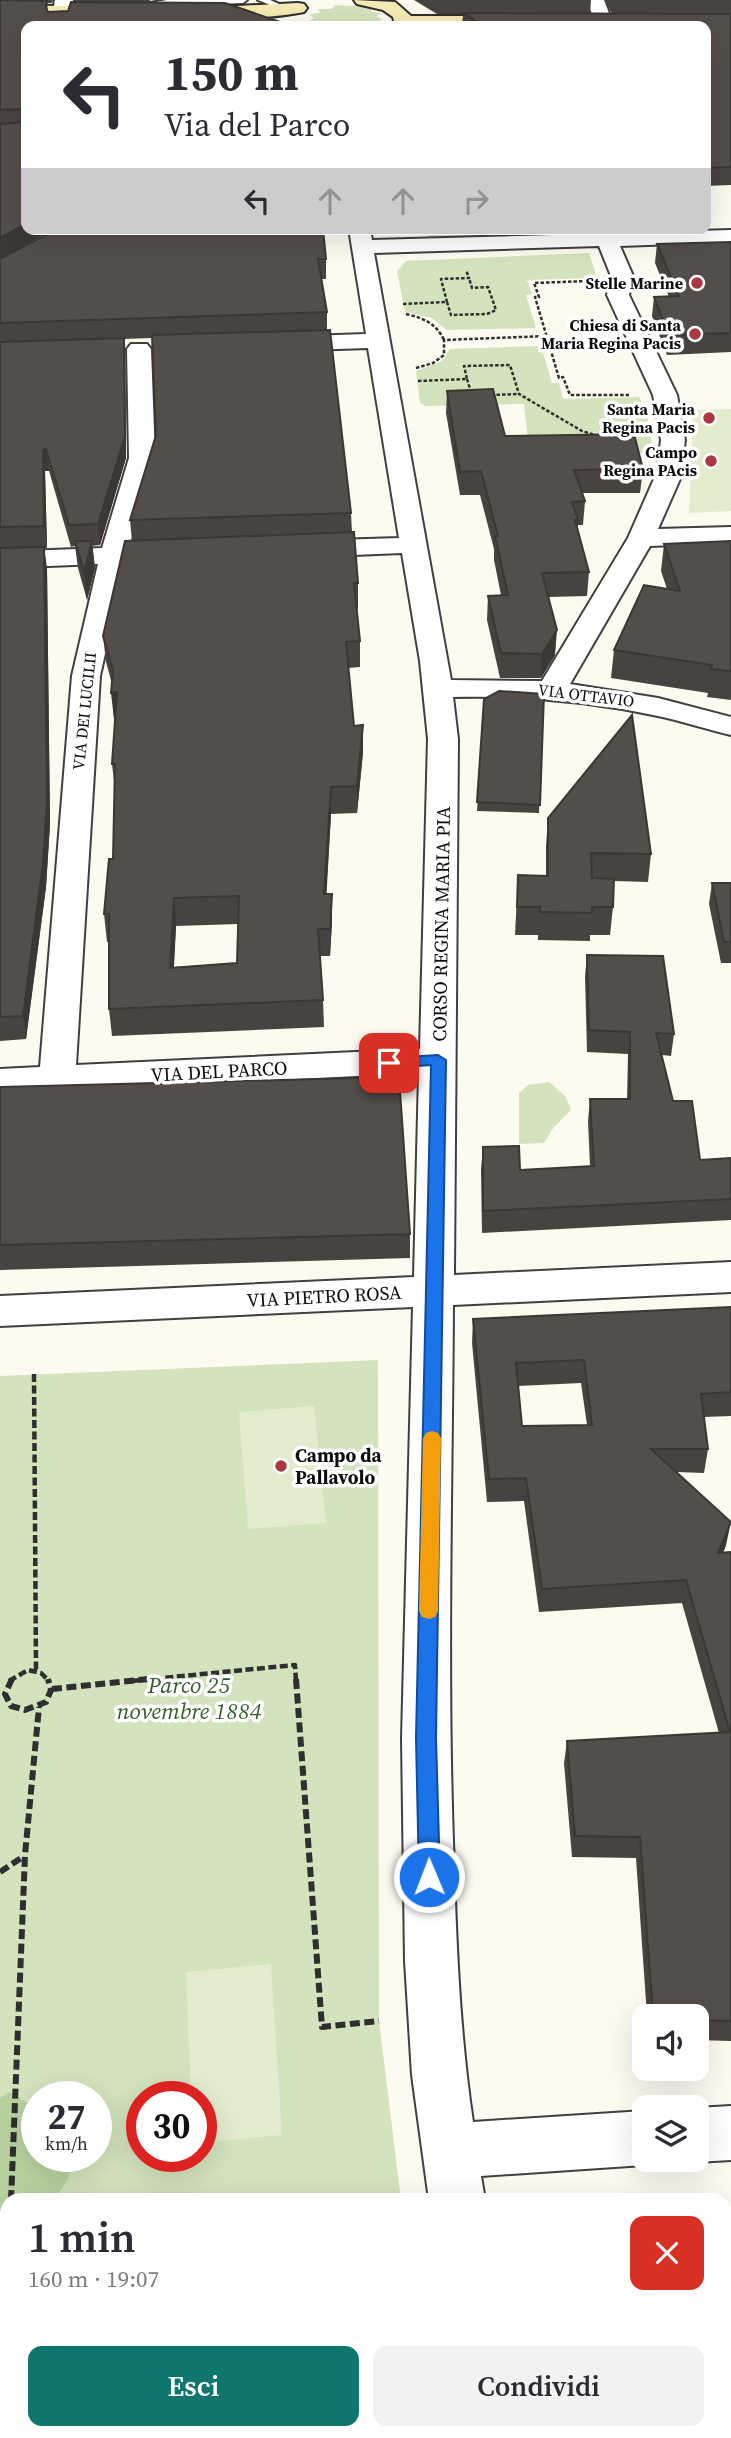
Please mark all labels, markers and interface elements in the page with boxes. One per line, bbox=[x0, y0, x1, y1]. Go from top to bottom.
text: 150 m bbox=[164, 39, 299, 106]
icon: left bbox=[49, 49, 140, 140]
text: Via del Parco bbox=[164, 103, 350, 147]
icon: left bbox=[238, 182, 276, 220]
icon: ahead bbox=[311, 182, 349, 220]
icon: ahead bbox=[384, 182, 422, 220]
icon: right bbox=[457, 182, 495, 220]
place label: Stelle Marine bbox=[585, 272, 683, 294]
marker: Stelle Marine bbox=[689, 275, 705, 291]
place label: Chiesa di Santa Maria Regina Pacis bbox=[541, 314, 681, 354]
marker: Chiesa di Santa Maria Regina Pacis bbox=[687, 326, 703, 342]
place label: Santa Maria Regina Pacis bbox=[602, 398, 695, 438]
marker: Santa Maria Regina Pacis bbox=[701, 410, 717, 426]
place label: Campo Regina PAcis bbox=[603, 441, 697, 481]
marker: Campo Regina PAcis bbox=[703, 453, 719, 469]
street label: VIA DEI LUCILII bbox=[67, 651, 101, 771]
street label: VIA OTTAVIO bbox=[537, 678, 635, 712]
street label: CORSO REGINA MARIA PIA bbox=[426, 806, 456, 1042]
pin bbox=[359, 1033, 419, 1093]
icon: arrive bbox=[370, 1044, 408, 1082]
street label: VIA DEL PARCO bbox=[150, 1054, 288, 1088]
street label: VIA PIETRO ROSA bbox=[246, 1279, 403, 1313]
place label: Campo da Pallavolo bbox=[295, 1442, 382, 1490]
marker: Campo da Pallavolo bbox=[273, 1458, 289, 1474]
park label: Parco 25 novembre 1884 bbox=[116, 1669, 262, 1727]
position arrow bbox=[392, 1840, 466, 1914]
map controls bbox=[632, 2004, 709, 2172]
button: sound bbox=[632, 2004, 709, 2081]
speed limit sign: 30 bbox=[126, 2081, 217, 2172]
text: 27 bbox=[48, 2093, 85, 2141]
button: layers bbox=[632, 2095, 709, 2172]
text: km/h bbox=[45, 2131, 88, 2156]
text: 1 min bbox=[28, 2208, 136, 2266]
button: close bbox=[630, 2216, 704, 2290]
text: 160 m · 19:07 bbox=[28, 2263, 159, 2295]
button: Esci bbox=[28, 2346, 359, 2426]
button: Condividi bbox=[373, 2346, 704, 2426]

